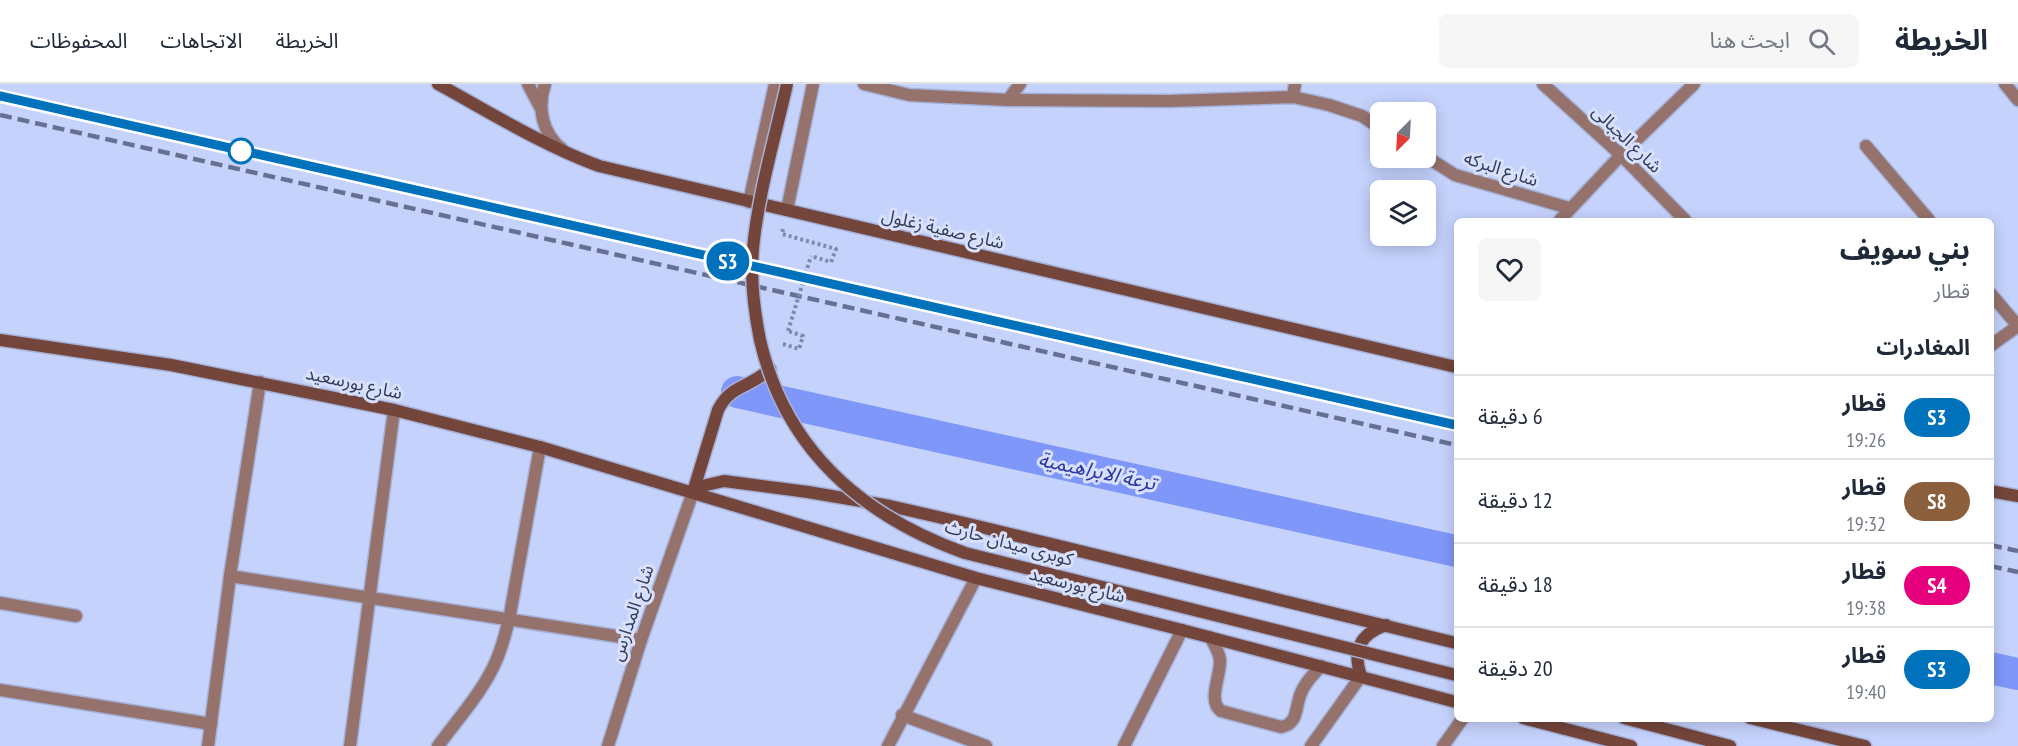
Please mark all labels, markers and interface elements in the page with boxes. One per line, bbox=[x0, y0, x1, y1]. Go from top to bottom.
search box bbox=[1439, 14, 1859, 68]
text: الخريطة bbox=[1895, 21, 1988, 58]
icon: search bbox=[1805, 25, 1838, 58]
text: ابحث هنا bbox=[1710, 26, 1790, 54]
text: المحفوظات bbox=[30, 27, 127, 54]
text: الاتجاهات bbox=[160, 27, 242, 54]
text: الخريطة bbox=[275, 27, 338, 54]
street label: شارع الجبالى bbox=[1585, 100, 1667, 180]
north arrow bbox=[1370, 102, 1436, 168]
map controls bbox=[1370, 102, 1436, 246]
unlabelled marker bbox=[228, 138, 254, 164]
street label: شارع البركه bbox=[1460, 146, 1541, 194]
button: layers bbox=[1370, 180, 1436, 246]
street label: شارع صفية زغلول bbox=[879, 203, 1007, 257]
text: بني سويف bbox=[1840, 230, 1970, 267]
button: heart bbox=[1478, 238, 1541, 301]
line badge: S3 bbox=[701, 242, 755, 280]
text: S3 bbox=[718, 248, 738, 275]
text: قطار bbox=[1934, 278, 1970, 304]
text: المغادرات bbox=[1876, 333, 1970, 361]
street label: شارع بورسعيد bbox=[303, 361, 404, 407]
text: قطار bbox=[1842, 389, 1886, 417]
text: 6 دقيقة bbox=[1478, 402, 1543, 430]
text: S3 bbox=[1927, 404, 1947, 431]
text: 19:26 bbox=[1846, 427, 1886, 453]
water label: ترعة الابراهيمية bbox=[1036, 446, 1161, 497]
text: قطار bbox=[1842, 473, 1886, 501]
text: 12 دقيقة bbox=[1478, 486, 1553, 514]
text: S8 bbox=[1927, 488, 1947, 515]
text: 19:32 bbox=[1846, 511, 1886, 537]
street label: كوبرى ميدان حارث bbox=[942, 514, 1076, 571]
text: قطار bbox=[1842, 557, 1886, 585]
street label: شارع بورسعيد bbox=[1026, 561, 1127, 610]
street label: شارع المدارس bbox=[604, 562, 662, 665]
text: 18 دقيقة bbox=[1478, 570, 1553, 598]
text: S4 bbox=[1927, 572, 1947, 599]
text: 19:38 bbox=[1846, 595, 1886, 621]
text: قطار bbox=[1842, 641, 1886, 669]
text: 20 دقيقة bbox=[1478, 654, 1553, 682]
text: S3 bbox=[1927, 656, 1947, 683]
text: 19:40 bbox=[1846, 679, 1886, 705]

